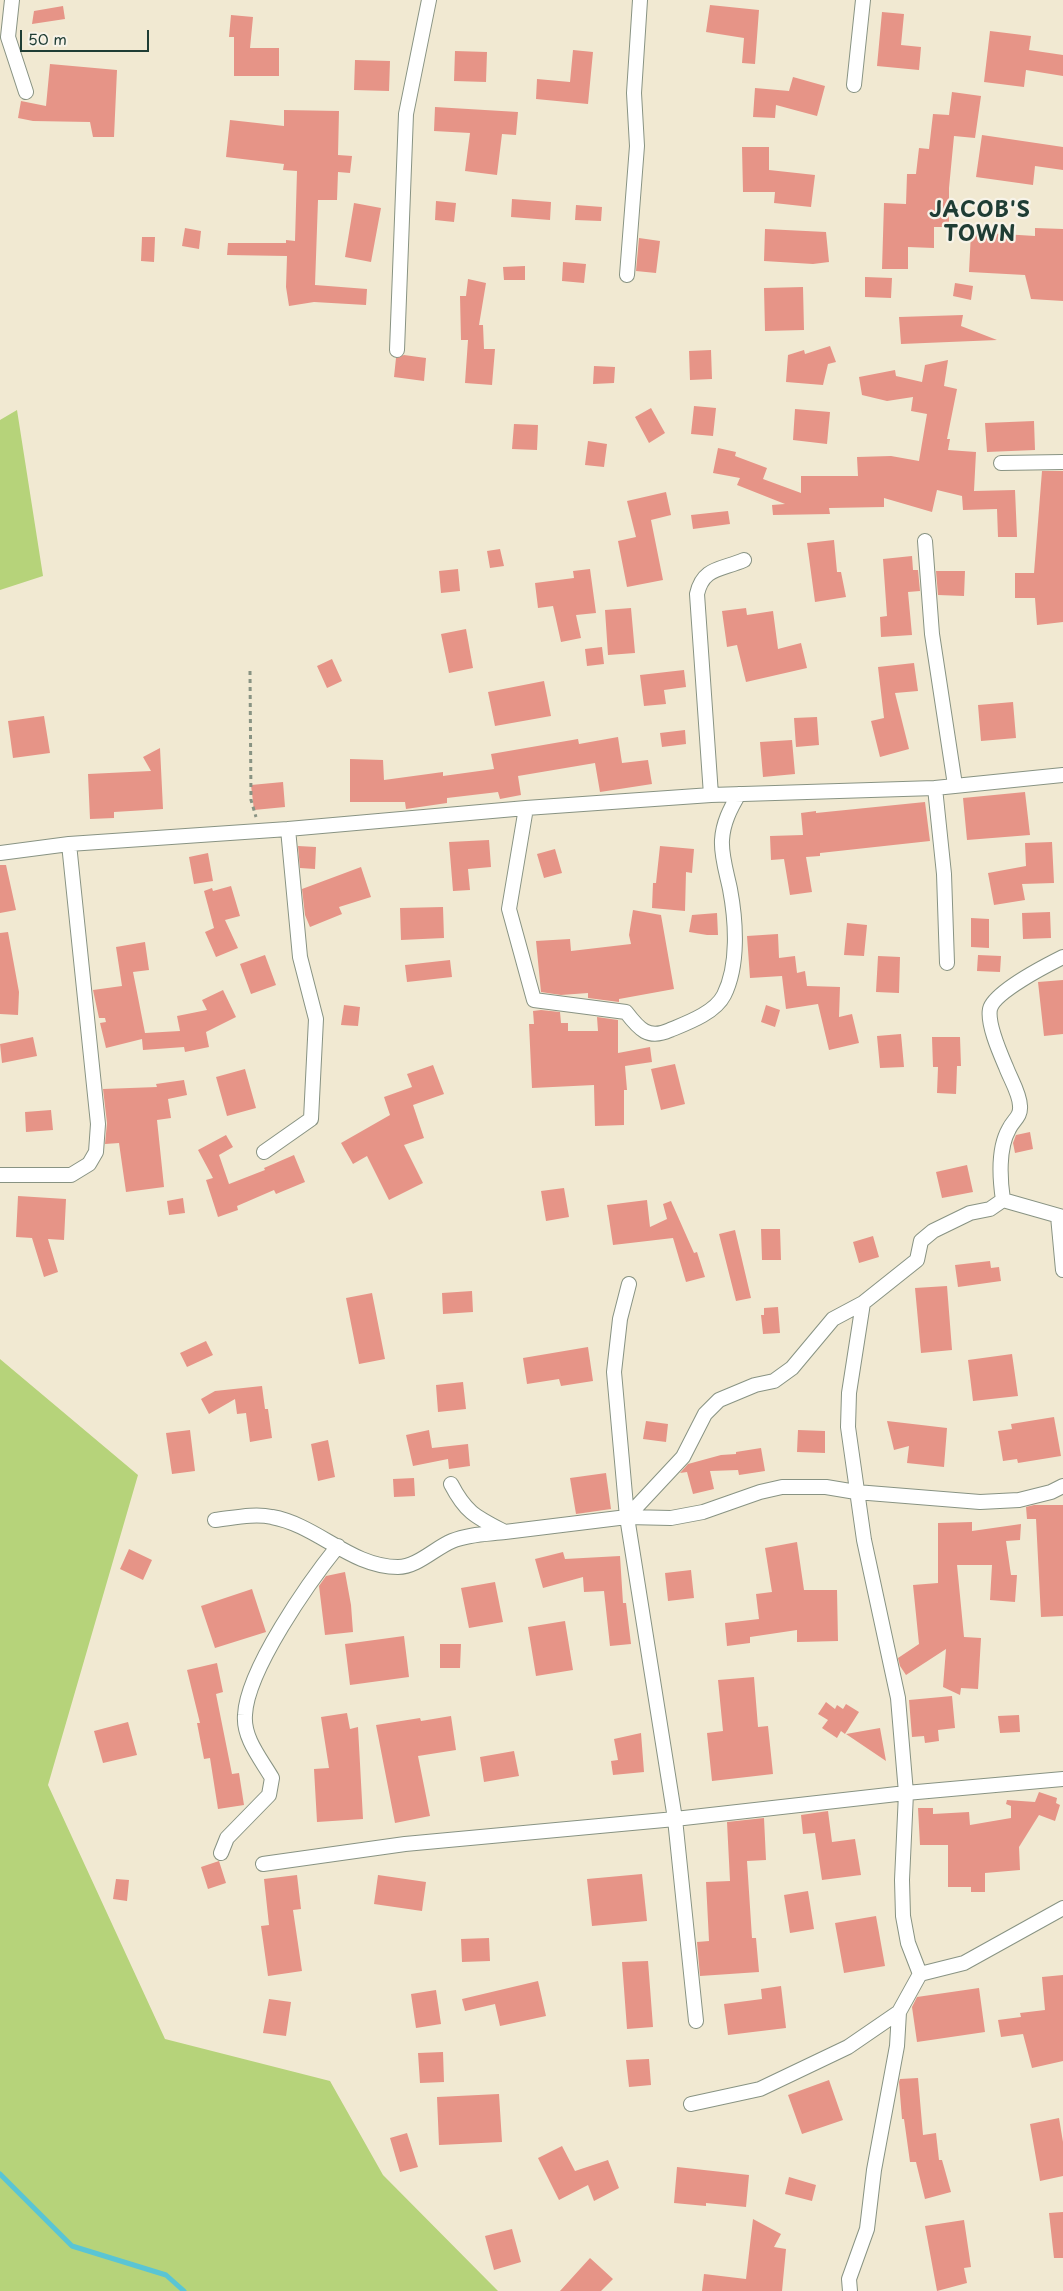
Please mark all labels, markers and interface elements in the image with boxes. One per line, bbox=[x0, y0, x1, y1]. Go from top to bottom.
scale bar bbox=[22, 20, 151, 52]
text: 50 m bbox=[28, 27, 67, 50]
district label: JACOB'S TOWN bbox=[928, 198, 1032, 248]

